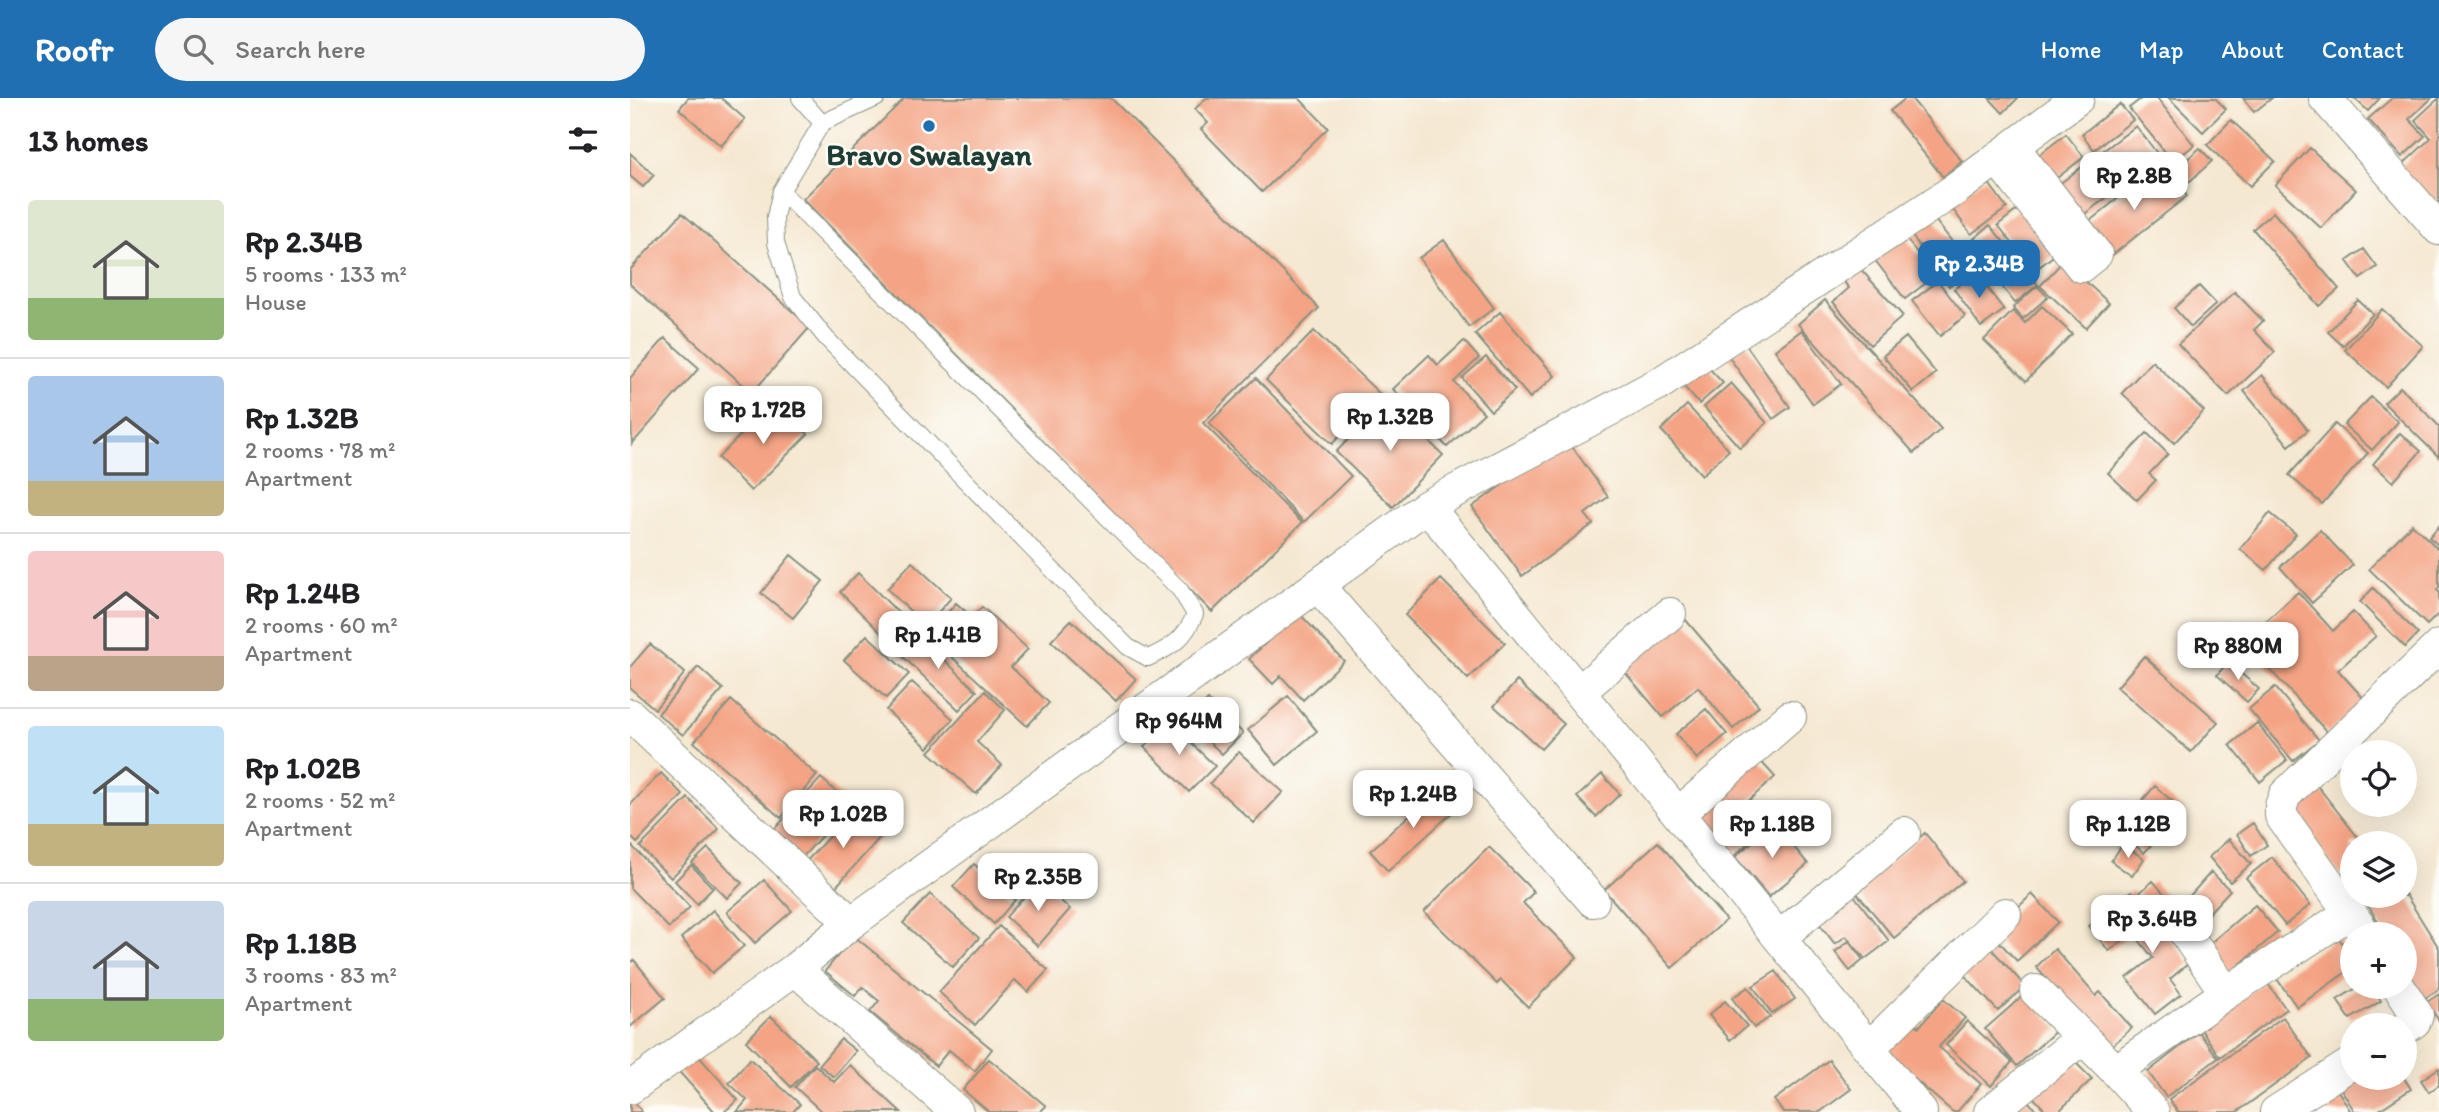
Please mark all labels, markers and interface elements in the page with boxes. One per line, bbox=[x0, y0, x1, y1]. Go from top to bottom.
search box bbox=[155, 18, 645, 81]
text: Roofr bbox=[35, 30, 113, 69]
icon: search bbox=[179, 30, 217, 68]
text: Search here bbox=[235, 33, 366, 65]
text: Home bbox=[2041, 35, 2101, 64]
text: Map bbox=[2139, 35, 2183, 64]
text: About bbox=[2221, 35, 2284, 64]
text: Contact bbox=[2322, 35, 2404, 64]
marker: Bravo Swalayan bbox=[921, 118, 937, 134]
icon: filters bbox=[564, 121, 602, 159]
text: 13 homes bbox=[28, 122, 148, 159]
place label: Bravo Swalayan bbox=[826, 136, 1032, 173]
pin: Rp 2.8B bbox=[2069, 152, 2199, 212]
text: Rp 2.8B bbox=[2096, 161, 2172, 189]
text: Rp 2.34B bbox=[245, 223, 363, 260]
icon: home bbox=[84, 228, 168, 312]
pin: Rp 2.34B bbox=[1907, 240, 2051, 300]
text: Rp 2.34B bbox=[1934, 249, 2024, 277]
text: 5 rooms · 133 m² bbox=[245, 260, 407, 288]
text: House bbox=[245, 288, 307, 316]
pin: Rp 1.72B bbox=[691, 386, 835, 446]
pin: Rp 1.32B bbox=[1318, 394, 1462, 453]
text: Rp 1.72B bbox=[720, 395, 806, 423]
text: Rp 1.32B bbox=[245, 399, 359, 436]
text: Rp 1.32B bbox=[1346, 402, 1434, 430]
icon: home bbox=[84, 404, 168, 488]
text: 2 rooms · 78 m² bbox=[245, 436, 395, 464]
text: Apartment bbox=[245, 464, 352, 492]
text: Rp 1.24B bbox=[245, 574, 360, 611]
icon: home bbox=[84, 579, 168, 663]
text: 2 rooms · 60 m² bbox=[245, 611, 398, 639]
pin: Rp 1.41B bbox=[866, 612, 1010, 671]
text: Rp 1.41B bbox=[895, 620, 981, 648]
pin: Rp 880M bbox=[2173, 622, 2303, 682]
text: Rp 880M bbox=[2193, 631, 2283, 659]
text: Apartment bbox=[245, 639, 352, 667]
pin: Rp 964M bbox=[1114, 698, 1244, 757]
text: Rp 964M bbox=[1135, 706, 1223, 734]
map controls bbox=[2340, 740, 2417, 1090]
button: locate bbox=[2340, 740, 2417, 817]
text: Rp 1.02B bbox=[245, 749, 361, 786]
icon: home bbox=[84, 754, 168, 838]
pin: Rp 1.24B bbox=[1341, 770, 1485, 830]
text: Rp 1.24B bbox=[1369, 779, 1457, 807]
text: 2 rooms · 52 m² bbox=[245, 786, 395, 814]
pin: Rp 1.02B bbox=[771, 790, 915, 850]
text: Rp 1.02B bbox=[799, 799, 887, 827]
pin: Rp 1.18B bbox=[1700, 800, 1844, 860]
pin: Rp 1.12B bbox=[2056, 800, 2200, 860]
text: Rp 1.18B bbox=[1729, 809, 1815, 837]
text: Rp 1.12B bbox=[2085, 809, 2171, 837]
text: Apartment bbox=[245, 814, 352, 842]
button: layers bbox=[2340, 831, 2417, 908]
pin: Rp 2.35B bbox=[966, 854, 1110, 913]
text: Rp 2.35B bbox=[994, 862, 1082, 890]
pin: Rp 3.64B bbox=[2080, 896, 2224, 955]
text: Rp 3.64B bbox=[2107, 904, 2197, 932]
button: + bbox=[2340, 922, 2417, 999]
text: Rp 1.18B bbox=[245, 924, 357, 961]
icon: home bbox=[84, 929, 168, 1013]
text: 3 rooms · 83 m² bbox=[245, 961, 397, 989]
text: Apartment bbox=[245, 989, 352, 1017]
button: − bbox=[2340, 1013, 2417, 1090]

